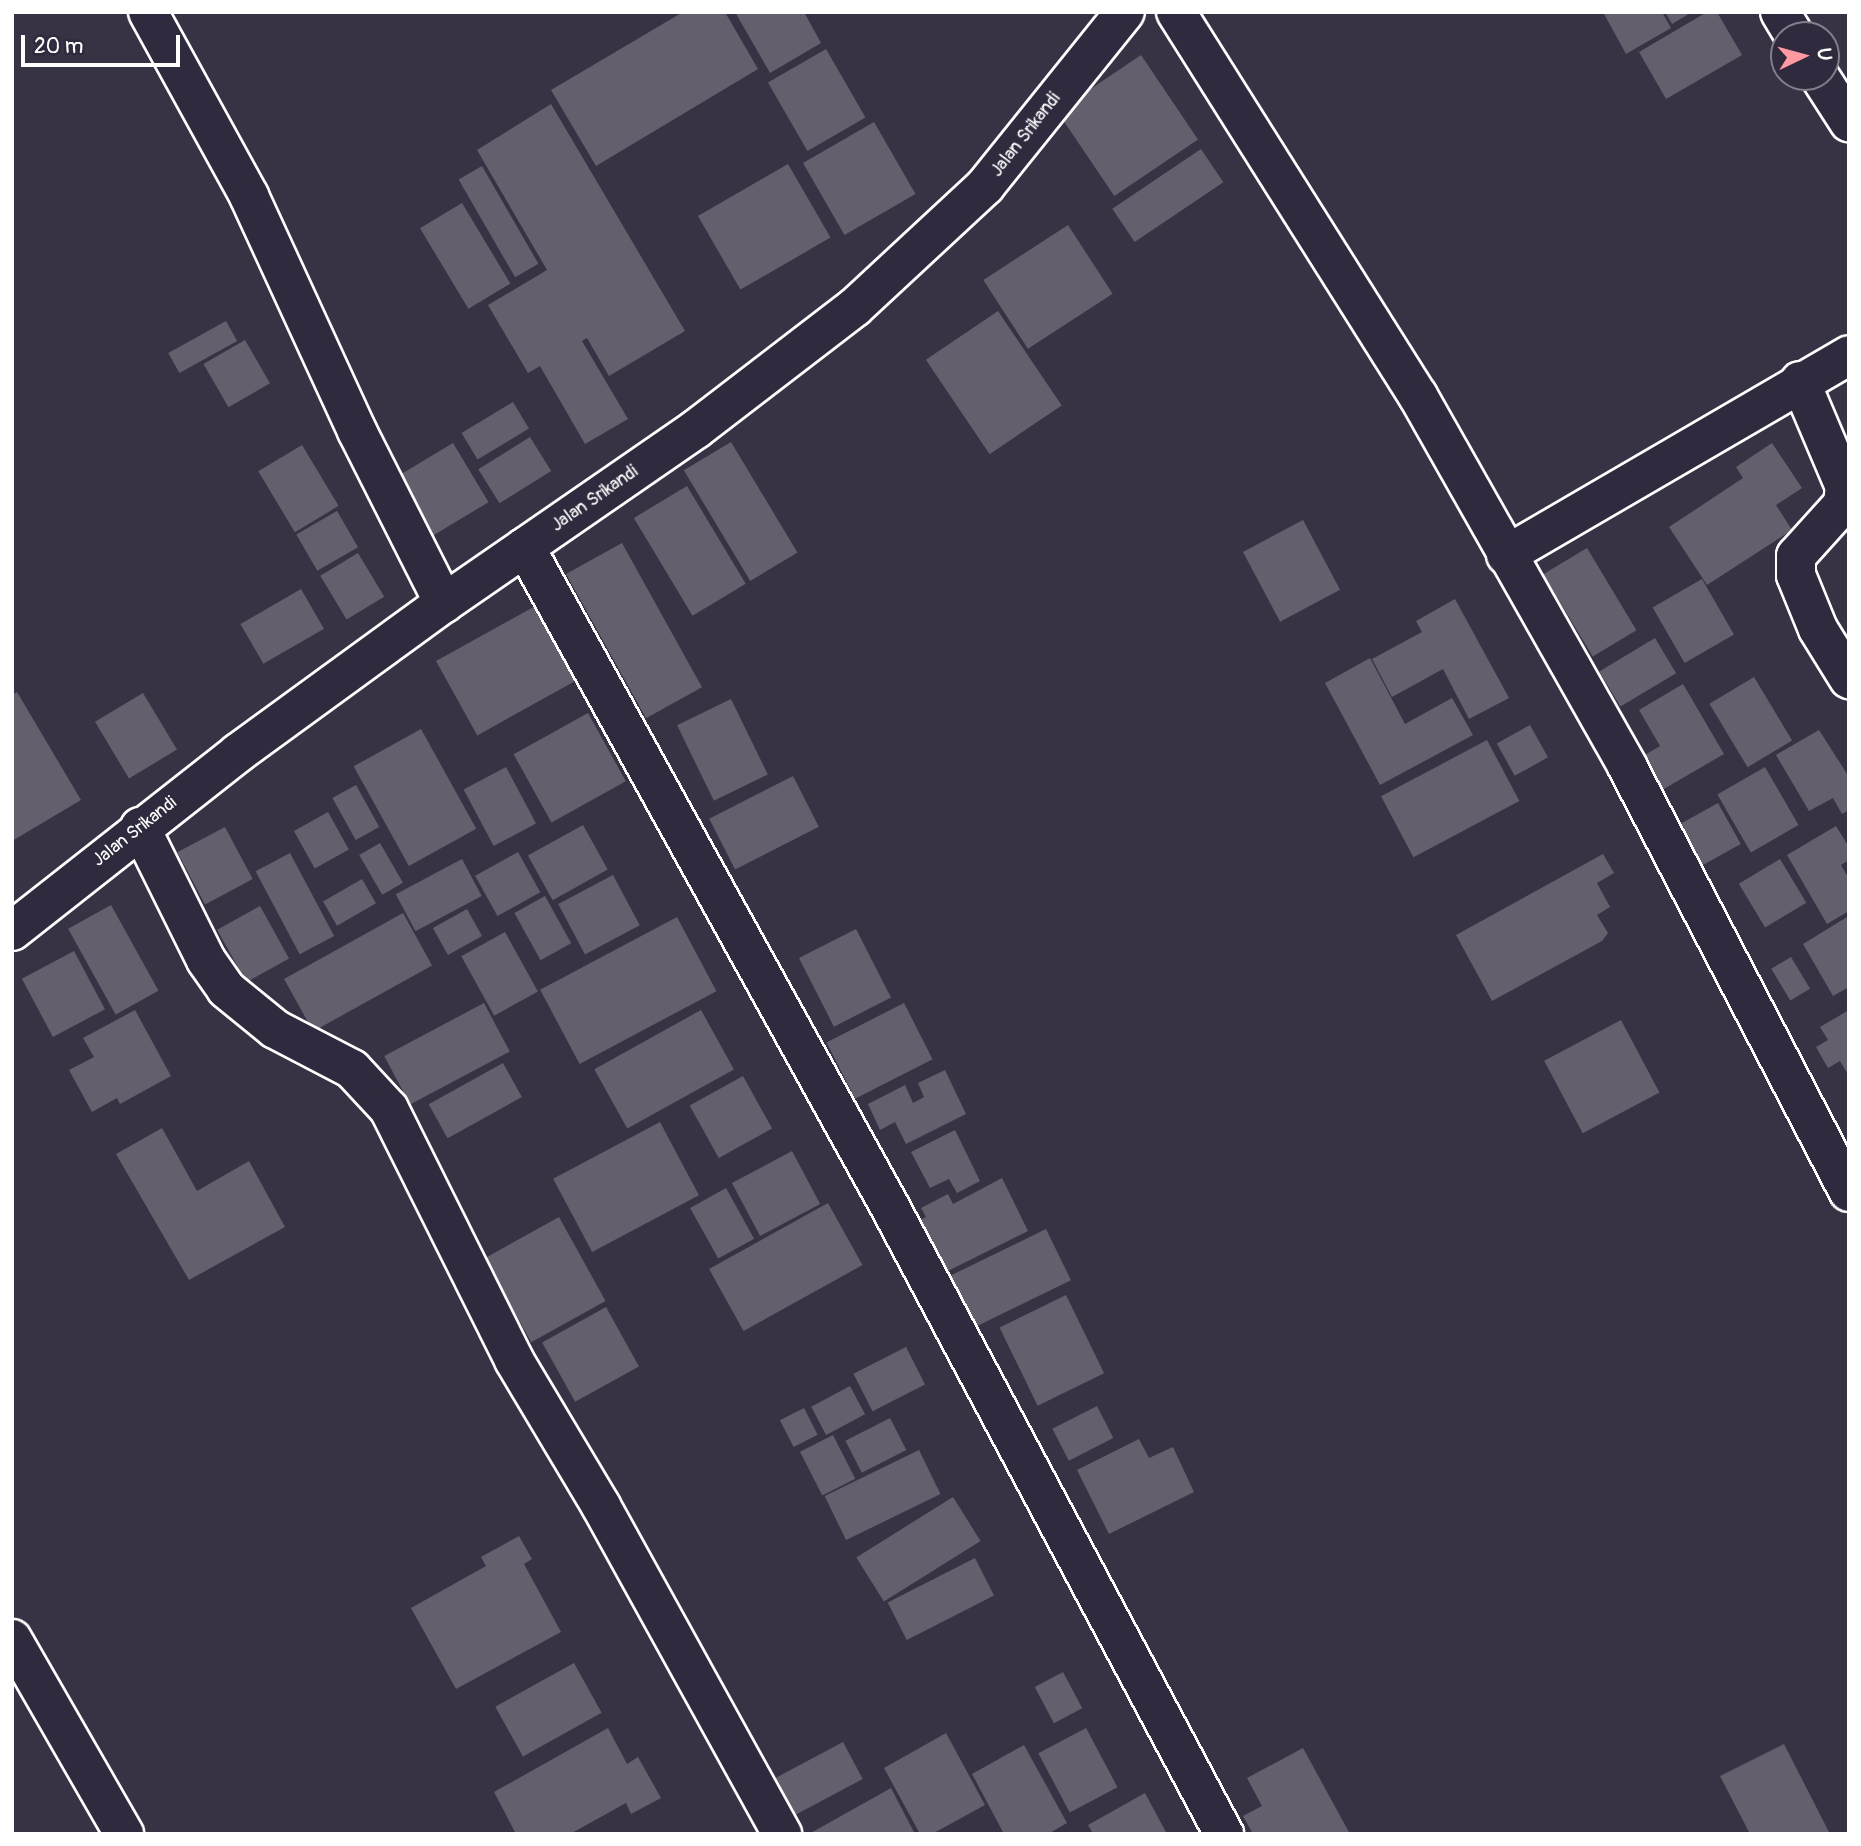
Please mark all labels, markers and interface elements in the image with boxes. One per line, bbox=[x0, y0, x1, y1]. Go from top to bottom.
scale bar bbox=[24, 21, 184, 65]
north arrow bbox=[1770, 21, 1840, 91]
text: 20 m bbox=[34, 33, 83, 60]
text: U bbox=[1811, 47, 1836, 62]
street label: Jalan Srikandi bbox=[986, 89, 1066, 181]
street label: Jalan Srikandi bbox=[547, 461, 643, 537]
street label: Jalan Srikandi bbox=[89, 792, 181, 872]

